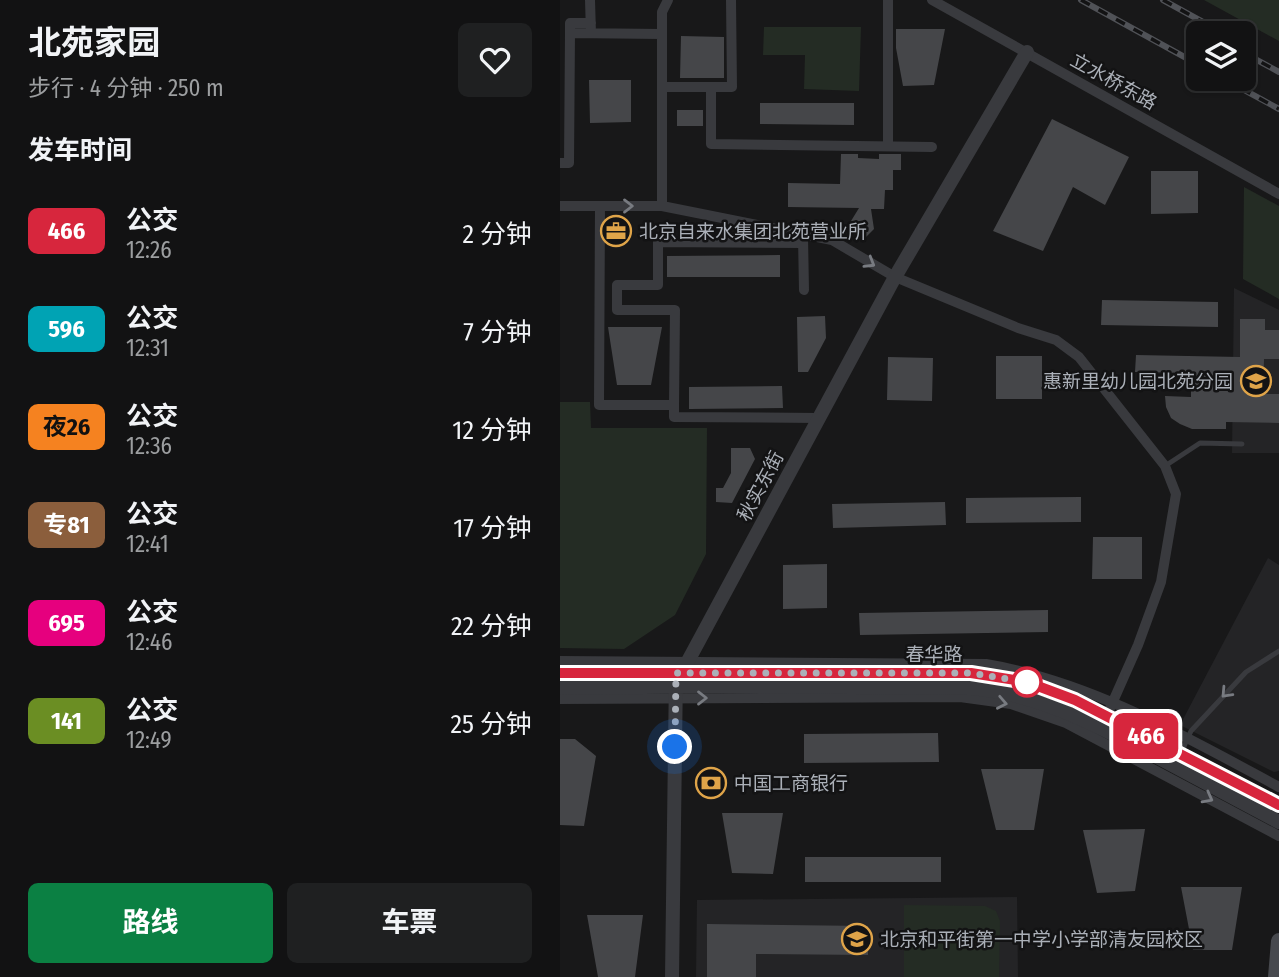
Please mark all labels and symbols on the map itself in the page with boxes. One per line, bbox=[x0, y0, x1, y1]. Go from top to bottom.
street label: 立水桥东路 bbox=[1067, 48, 1161, 115]
one-way arrow bbox=[623, 198, 634, 214]
office icon: 北京自来水集团北苑营业所 bbox=[599, 214, 633, 248]
place label: 北京自来水集团北苑营业所 bbox=[639, 220, 867, 243]
one-way arrow bbox=[863, 255, 876, 268]
school or university icon: 惠新里幼儿园北苑分园 bbox=[1239, 364, 1273, 398]
place label: 惠新里幼儿园北苑分园 bbox=[1043, 370, 1233, 393]
street label: 秋实东街 bbox=[732, 447, 788, 525]
street label: 春华路 bbox=[905, 643, 963, 666]
unlabelled marker bbox=[1012, 667, 1042, 697]
one-way arrow bbox=[1222, 685, 1235, 698]
one-way arrow bbox=[697, 690, 707, 706]
one-way arrow bbox=[996, 695, 1008, 710]
line badge: 466 bbox=[1106, 713, 1186, 759]
your location bbox=[657, 729, 692, 764]
bank icon: 中国工商银行 bbox=[694, 766, 728, 800]
place label: 中国工商银行 bbox=[734, 772, 848, 795]
one-way arrow bbox=[1201, 790, 1213, 803]
school or university icon: 北京和平街第一中学小学部清友园校区 bbox=[840, 922, 874, 956]
place label: 北京和平街第一中学小学部清友园校区 bbox=[880, 928, 1203, 951]

